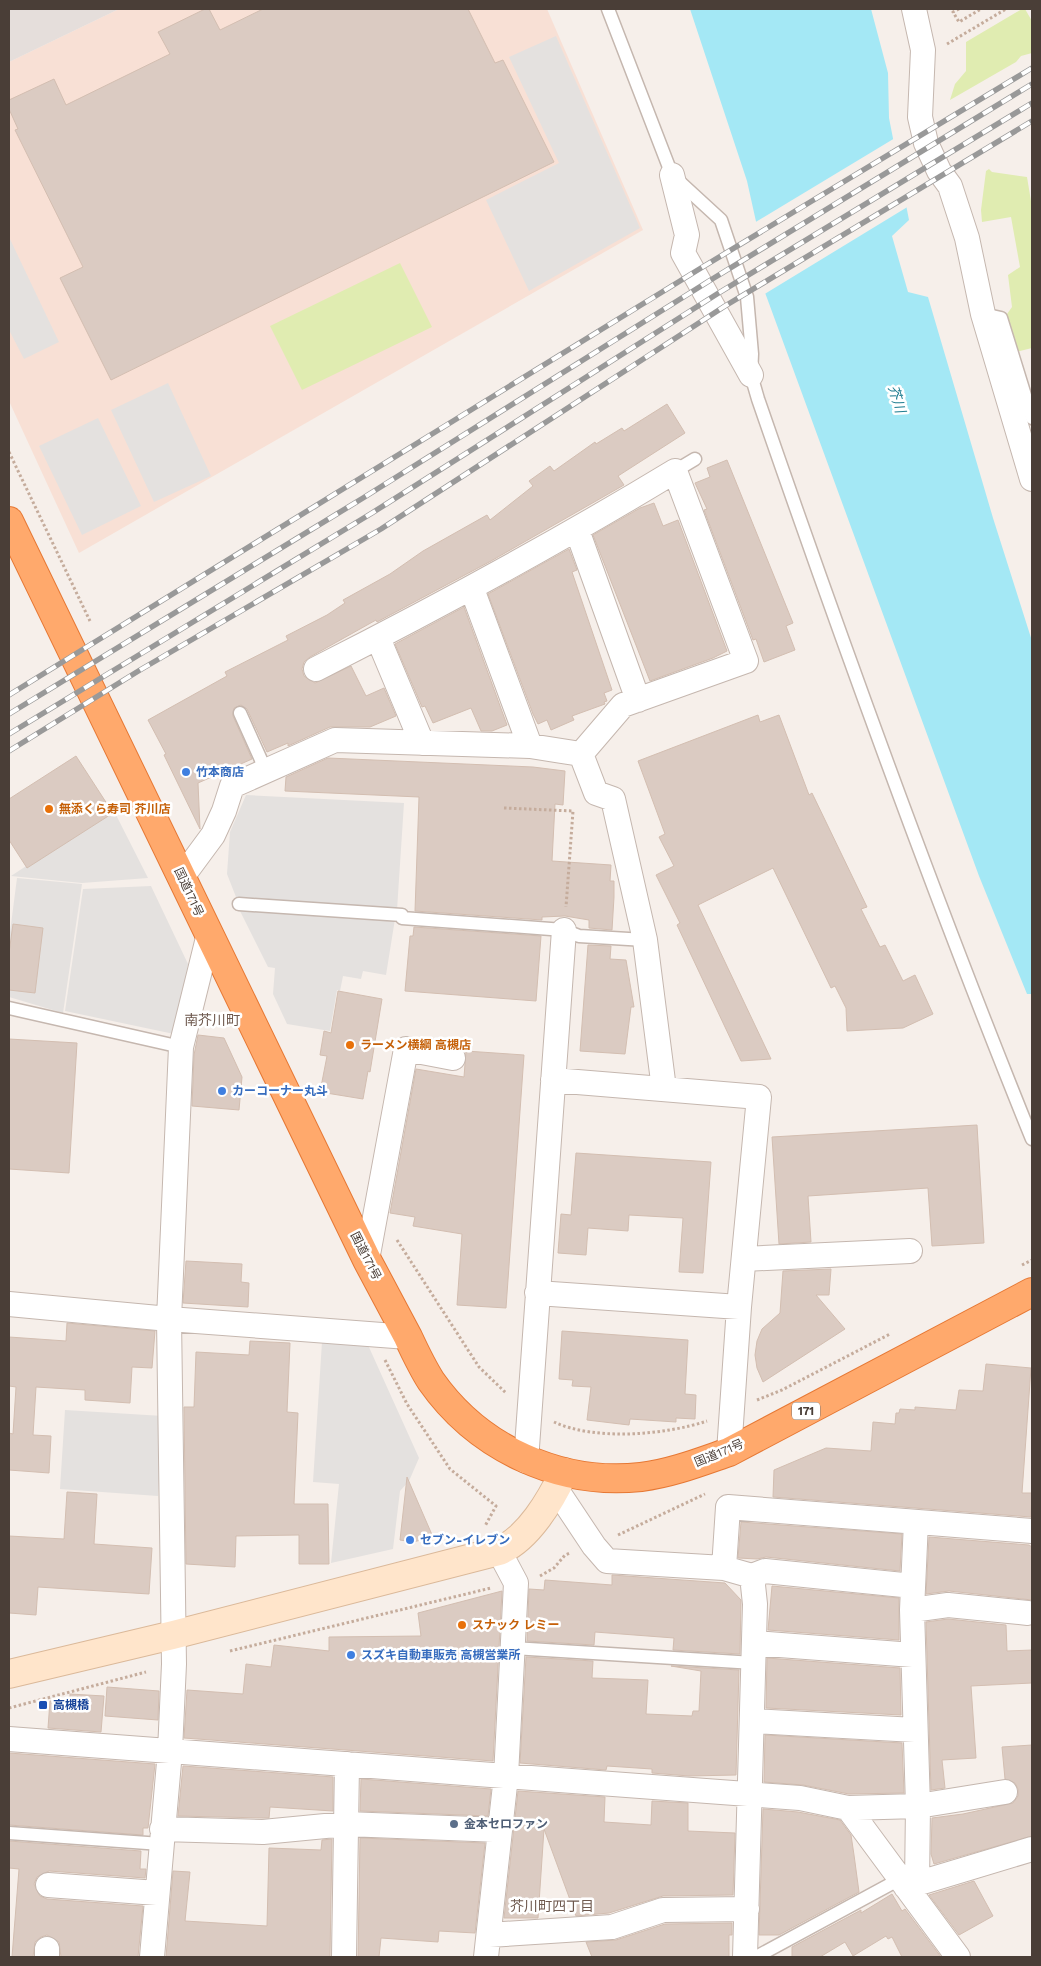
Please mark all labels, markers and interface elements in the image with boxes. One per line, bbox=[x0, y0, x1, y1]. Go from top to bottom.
water label: 芥川 bbox=[885, 383, 909, 417]
place label: 竹本商店 bbox=[196, 765, 244, 779]
marker: 竹本商店 bbox=[180, 766, 192, 778]
place label: 無添くら寿司 芥川店 bbox=[59, 802, 170, 816]
marker: 無添くら寿司 芥川店 bbox=[43, 803, 55, 815]
street label: 国道171号 bbox=[172, 865, 206, 919]
district label: 南芥川町 bbox=[184, 1012, 240, 1028]
place label: ラーメン横綱 高槻店 bbox=[360, 1038, 471, 1052]
marker: ラーメン横綱 高槻店 bbox=[344, 1039, 356, 1051]
place label: カーコーナー丸斗 bbox=[232, 1084, 328, 1098]
marker: カーコーナー丸斗 bbox=[216, 1085, 228, 1097]
street label: 国道171号 bbox=[348, 1230, 384, 1282]
road number: 171 bbox=[792, 1402, 820, 1420]
street label: 国道171号 bbox=[692, 1436, 746, 1470]
place label: セブン-イレブン bbox=[420, 1533, 510, 1547]
marker: セブン-イレブン bbox=[404, 1534, 416, 1546]
place label: スナック レミー bbox=[472, 1618, 559, 1632]
marker: スナック レミー bbox=[456, 1619, 468, 1631]
place label: スズキ自動車販売 高槻営業所 bbox=[361, 1648, 520, 1662]
marker: スズキ自動車販売 高槻営業所 bbox=[345, 1649, 357, 1661]
place label: 高槻橋 bbox=[53, 1698, 90, 1712]
marker: 高槻橋 bbox=[37, 1699, 49, 1711]
place label: 金本セロファン bbox=[464, 1817, 548, 1831]
marker: 金本セロファン bbox=[448, 1818, 460, 1830]
district label: 芥川町四丁目 bbox=[510, 1898, 594, 1914]

